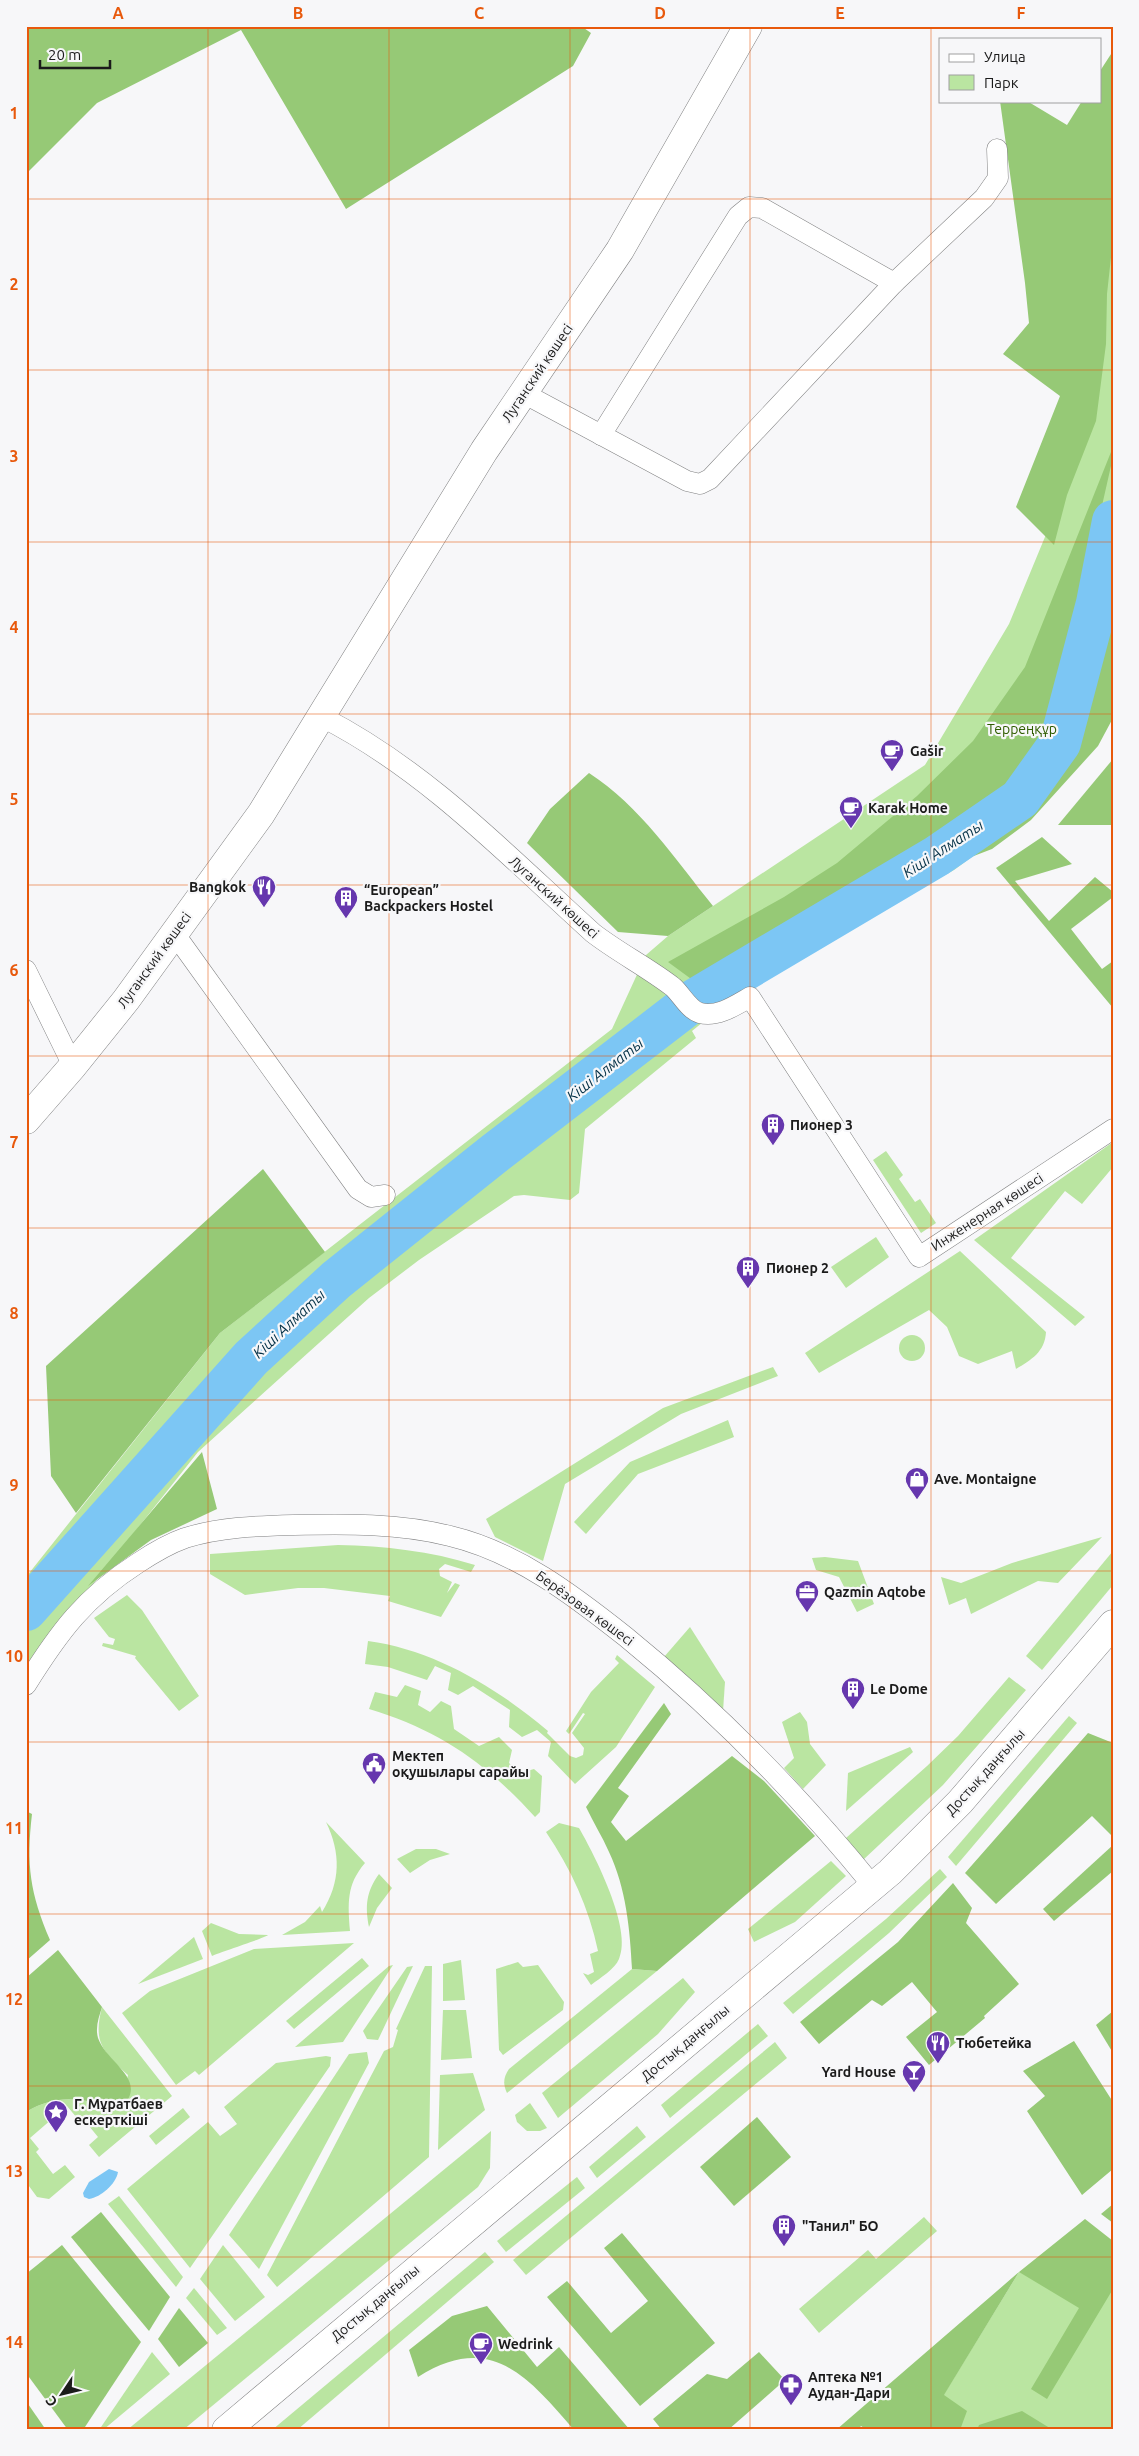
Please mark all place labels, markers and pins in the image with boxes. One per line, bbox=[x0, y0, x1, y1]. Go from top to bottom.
cafe icon: Gašir bbox=[879, 738, 905, 772]
place label: Gašir bbox=[910, 743, 944, 759]
cafe icon: Karak Home bbox=[838, 795, 864, 829]
place label: Karak Home bbox=[868, 800, 948, 816]
restaurant icon: Bangkok bbox=[251, 874, 277, 908]
place label: Bangkok bbox=[189, 879, 246, 895]
place label: “European” Backpackers Hostel bbox=[364, 882, 493, 914]
building icon: “European” Backpackers Hostel bbox=[333, 885, 359, 919]
building icon: Пионер 3 bbox=[760, 1112, 786, 1146]
place label: Пионер 3 bbox=[790, 1117, 853, 1133]
building icon: Пионер 2 bbox=[735, 1255, 761, 1289]
place label: Пионер 2 bbox=[766, 1260, 829, 1276]
shop icon: Ave. Montaigne bbox=[904, 1466, 930, 1500]
place label: Ave. Montaigne bbox=[934, 1471, 1036, 1487]
office icon: Qazmin Aqtobe bbox=[794, 1579, 820, 1613]
place label: Qazmin Aqtobe bbox=[824, 1584, 926, 1600]
building icon: Le Dome bbox=[840, 1676, 866, 1710]
place label: Le Dome bbox=[870, 1681, 928, 1697]
place label: Мектеп оқушылары сарайы bbox=[392, 1748, 529, 1780]
public building icon: Мектеп оқушылары сарайы bbox=[361, 1751, 387, 1785]
restaurant icon: Тюбетейка bbox=[925, 2030, 951, 2064]
place label: Тюбетейка bbox=[956, 2035, 1032, 2051]
bar icon: Yard House bbox=[901, 2059, 927, 2093]
place label: Yard House bbox=[822, 2064, 896, 2080]
place label: Г. Мұратбаев ескерткіші bbox=[74, 2096, 163, 2128]
place icon: Г. Мұратбаев ескерткіші bbox=[43, 2099, 69, 2133]
building icon: "Танил" БО bbox=[771, 2213, 797, 2247]
place label: "Танил" БО bbox=[802, 2218, 879, 2234]
cafe icon: Wedrink bbox=[468, 2331, 494, 2365]
place label: Wedrink bbox=[498, 2336, 553, 2352]
place label: Аптека №1 Аудан-Дари bbox=[808, 2369, 890, 2401]
pharmacy icon: Аптека №1 Аудан-Дари bbox=[778, 2372, 804, 2406]

